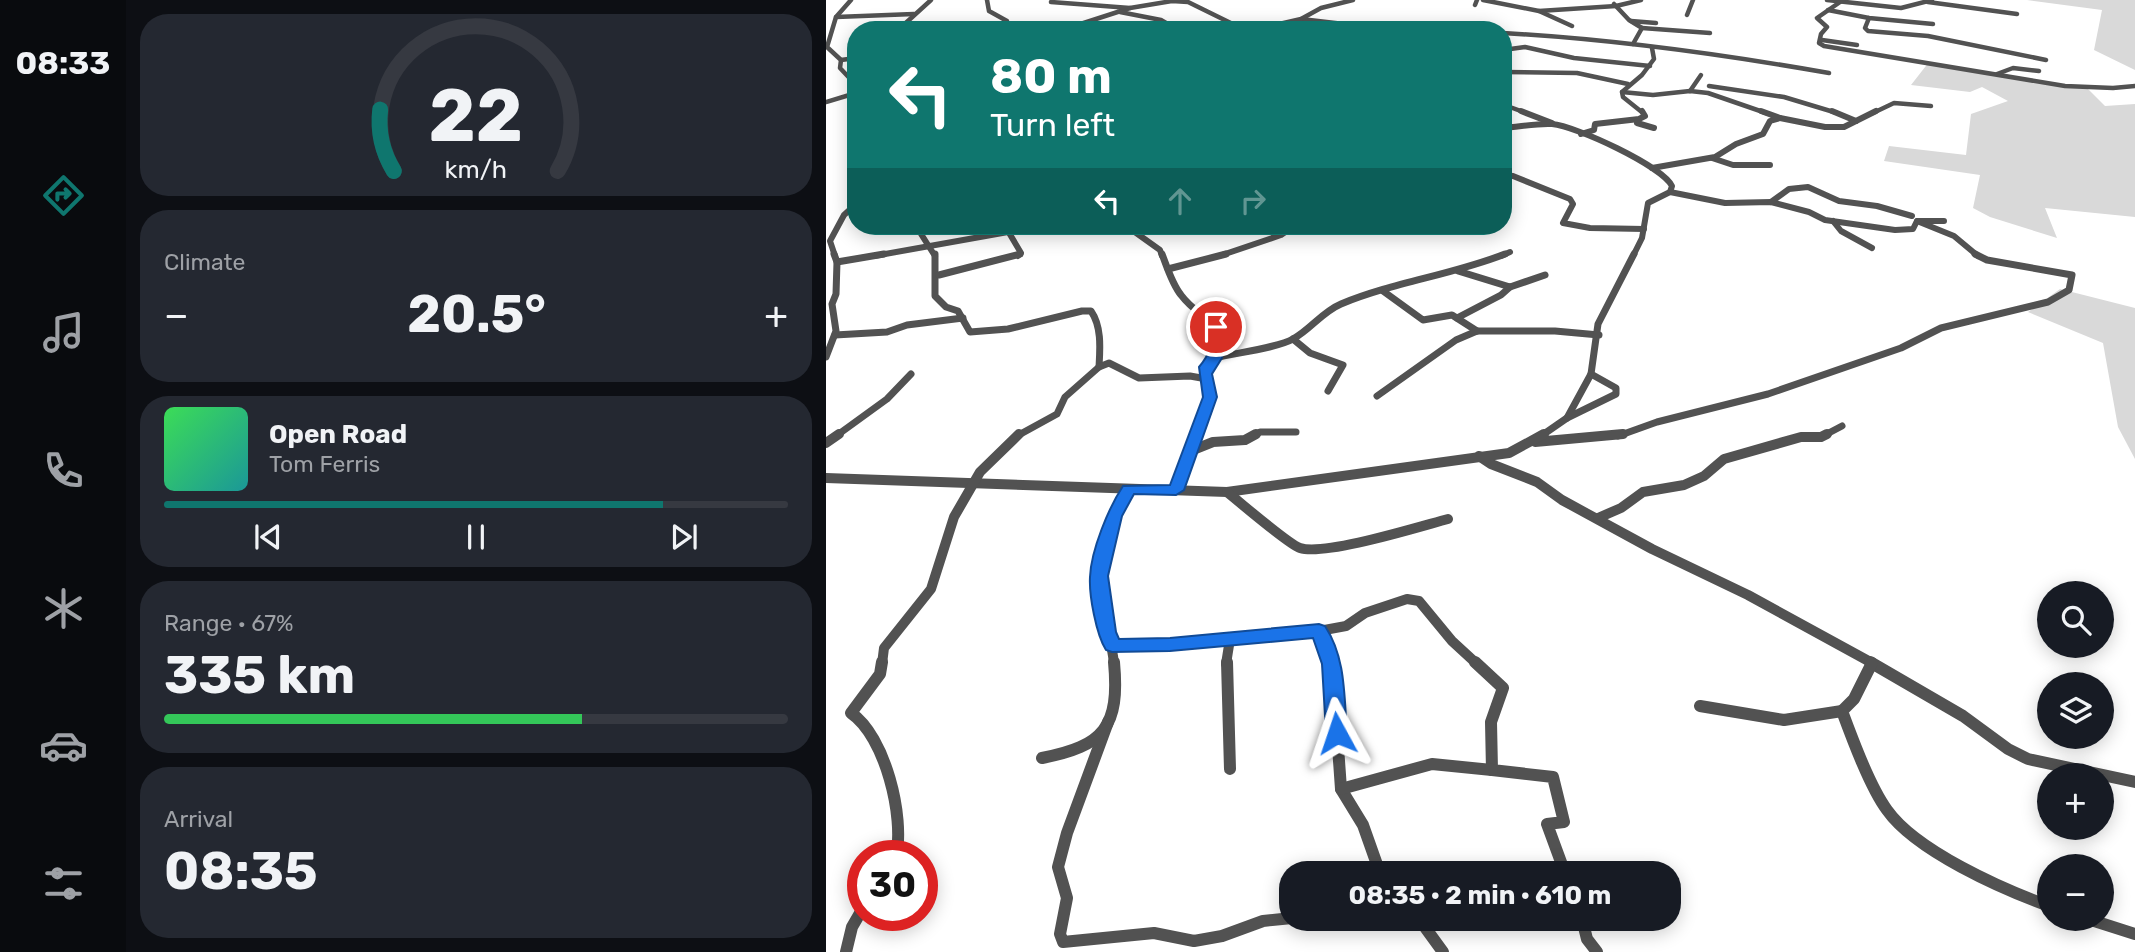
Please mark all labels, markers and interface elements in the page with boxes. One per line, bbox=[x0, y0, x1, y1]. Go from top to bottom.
text: 08:33 bbox=[16, 44, 110, 82]
text: 80 m bbox=[990, 47, 1112, 105]
icon: left bbox=[875, 49, 966, 140]
text: 22 bbox=[429, 73, 523, 159]
text: Turn left bbox=[990, 106, 1115, 144]
text: km/h bbox=[445, 155, 507, 184]
icon: directions bbox=[39, 171, 88, 220]
icon: left bbox=[1088, 182, 1126, 220]
icon: ahead bbox=[1161, 182, 1199, 220]
icon: right bbox=[1234, 182, 1272, 220]
text: Climate bbox=[164, 248, 245, 276]
text: 20.5° bbox=[407, 283, 546, 345]
text: − bbox=[164, 292, 189, 338]
text: + bbox=[764, 292, 788, 338]
pin bbox=[1186, 297, 1246, 357]
icon: music bbox=[39, 308, 88, 357]
icon: arrive bbox=[1197, 308, 1235, 346]
text: Open Road bbox=[269, 419, 407, 450]
icon: phone bbox=[39, 446, 88, 495]
text: Tom Ferris bbox=[269, 450, 380, 478]
icon: previous bbox=[249, 518, 287, 556]
icon: pause bbox=[457, 518, 495, 556]
icon: next bbox=[665, 518, 703, 556]
map controls bbox=[2037, 581, 2114, 931]
button: search bbox=[2037, 581, 2114, 658]
icon: climate bbox=[39, 584, 88, 633]
text: Range · 67% bbox=[164, 609, 294, 637]
text: 335 km bbox=[164, 644, 355, 706]
button: layers bbox=[2037, 672, 2114, 749]
position arrow bbox=[1300, 696, 1374, 770]
icon: car bbox=[39, 721, 88, 770]
button: + bbox=[2037, 763, 2114, 840]
text: Arrival bbox=[164, 805, 233, 833]
text: 08:35 bbox=[164, 840, 318, 902]
speed limit sign: 30 bbox=[847, 840, 938, 931]
button: − bbox=[2037, 854, 2114, 931]
icon: filters bbox=[39, 859, 88, 908]
text: 08:35 · 2 min · 610 m bbox=[1349, 880, 1611, 911]

